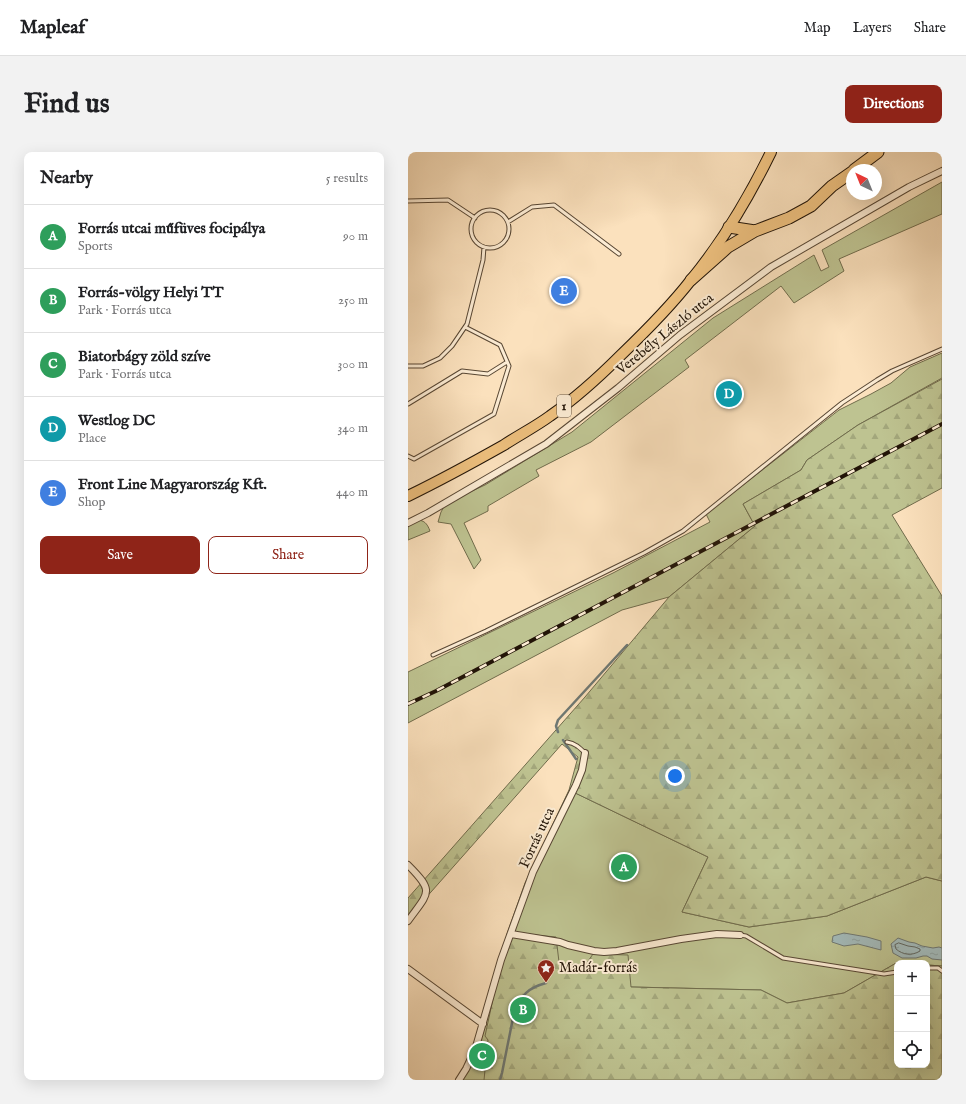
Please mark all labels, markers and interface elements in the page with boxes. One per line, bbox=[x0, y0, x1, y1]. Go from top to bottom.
text: Mapleaf bbox=[20, 16, 85, 40]
text: Map bbox=[804, 19, 831, 37]
text: Layers bbox=[853, 19, 892, 37]
text: Share bbox=[914, 19, 946, 37]
button: Directions bbox=[845, 85, 942, 123]
text: Find us bbox=[24, 87, 110, 122]
north arrow bbox=[846, 164, 882, 200]
text: Nearby bbox=[40, 168, 93, 189]
text: 5 results bbox=[326, 170, 368, 187]
text: Forrás utcai műfüves focipálya bbox=[78, 219, 265, 238]
text: A bbox=[49, 228, 57, 245]
text: 90 m bbox=[343, 228, 368, 245]
text: Sports bbox=[78, 238, 113, 255]
pin: E bbox=[551, 276, 577, 306]
text: Forrás-völgy Helyi TT bbox=[78, 283, 223, 302]
street label: Verebély László utca bbox=[612, 289, 718, 379]
text: B bbox=[49, 292, 57, 309]
text: 250 m bbox=[338, 292, 368, 309]
text: Park · Forrás utca bbox=[78, 302, 171, 319]
text: Biatorbágy zöld szíve bbox=[78, 347, 211, 366]
text: C bbox=[48, 356, 58, 373]
text: 300 m bbox=[337, 356, 368, 373]
text: Park · Forrás utca bbox=[78, 366, 171, 383]
pin: D bbox=[716, 379, 742, 409]
road number: 1 bbox=[557, 395, 571, 417]
text: Westlog DC bbox=[78, 411, 155, 430]
text: D bbox=[48, 420, 58, 437]
text: 340 m bbox=[338, 420, 368, 437]
text: Place bbox=[78, 430, 106, 447]
text: Front Line Magyarország Kft. bbox=[78, 475, 267, 494]
text: E bbox=[48, 484, 58, 501]
text: 440 m bbox=[336, 484, 368, 501]
text: Shop bbox=[78, 494, 106, 511]
button: Save bbox=[40, 536, 200, 574]
button: Share bbox=[208, 536, 368, 574]
your location bbox=[665, 766, 685, 786]
street label: Forrás utca bbox=[515, 804, 559, 871]
pin: A bbox=[611, 852, 637, 882]
place icon: Madár-forrás bbox=[536, 958, 556, 983]
place label: Madár-forrás bbox=[559, 959, 637, 977]
map controls bbox=[894, 960, 930, 1068]
button: + bbox=[894, 960, 930, 996]
pin: B bbox=[510, 995, 536, 1025]
button: − bbox=[894, 996, 930, 1032]
button: locate bbox=[894, 1032, 930, 1068]
pin: C bbox=[469, 1041, 495, 1071]

